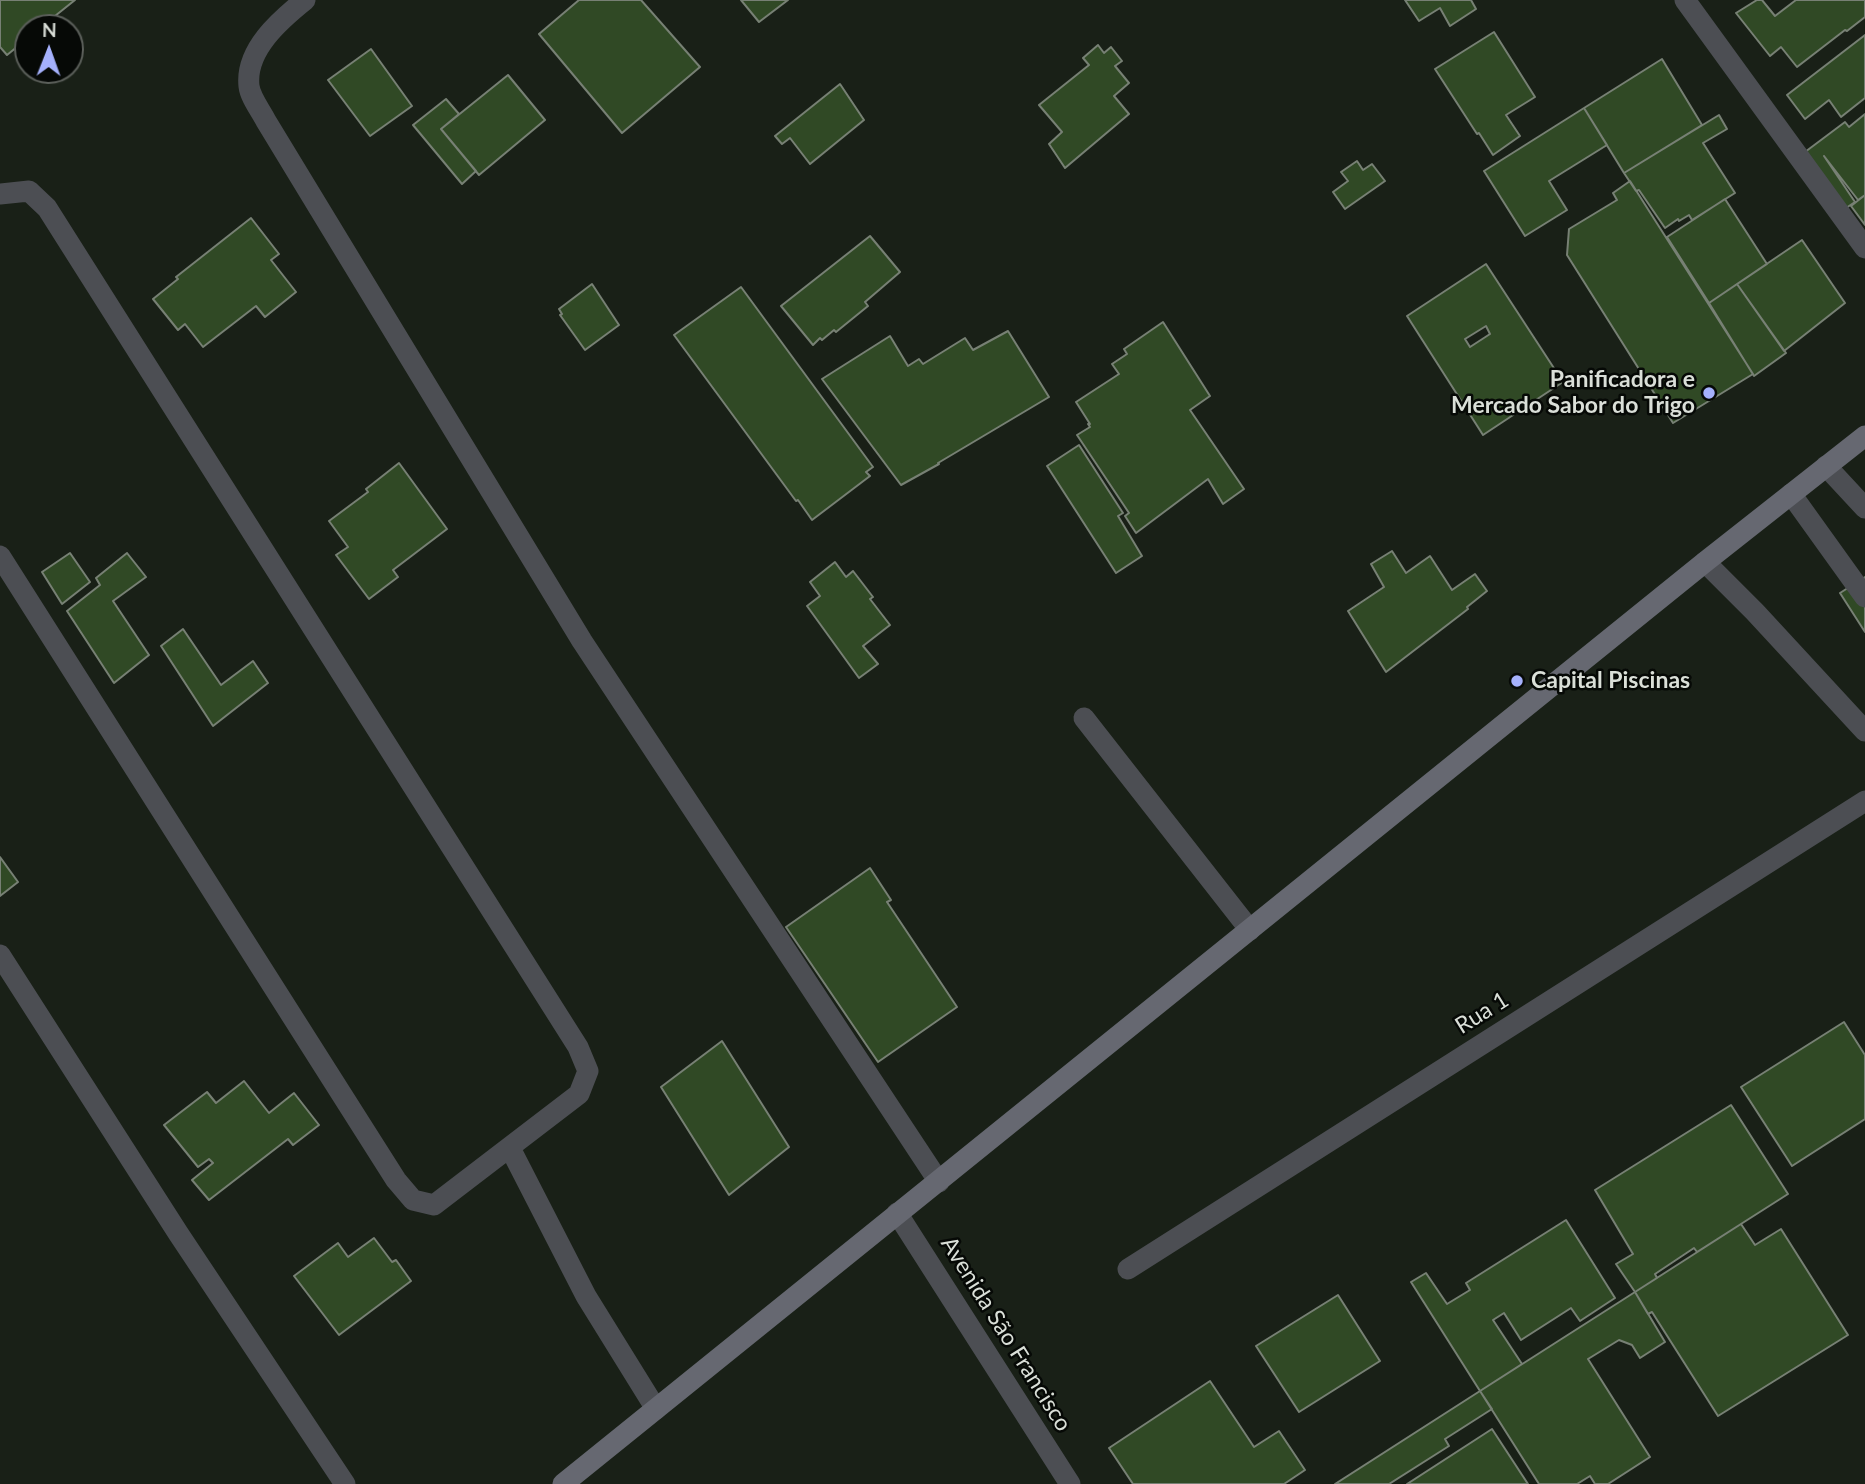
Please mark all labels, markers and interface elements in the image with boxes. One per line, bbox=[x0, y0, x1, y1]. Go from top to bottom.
north arrow bbox=[14, 14, 84, 84]
text: N bbox=[42, 18, 57, 41]
place label: Panificadora e Mercado Sabor do Trigo bbox=[1451, 366, 1695, 420]
marker: Panificadora e Mercado Sabor do Trigo bbox=[1701, 385, 1717, 401]
place label: Capital Piscinas bbox=[1531, 667, 1690, 695]
marker: Capital Piscinas bbox=[1509, 673, 1525, 689]
street label: Rua 1 bbox=[1450, 986, 1514, 1040]
street label: Avenida São Francisco bbox=[935, 1232, 1077, 1436]

